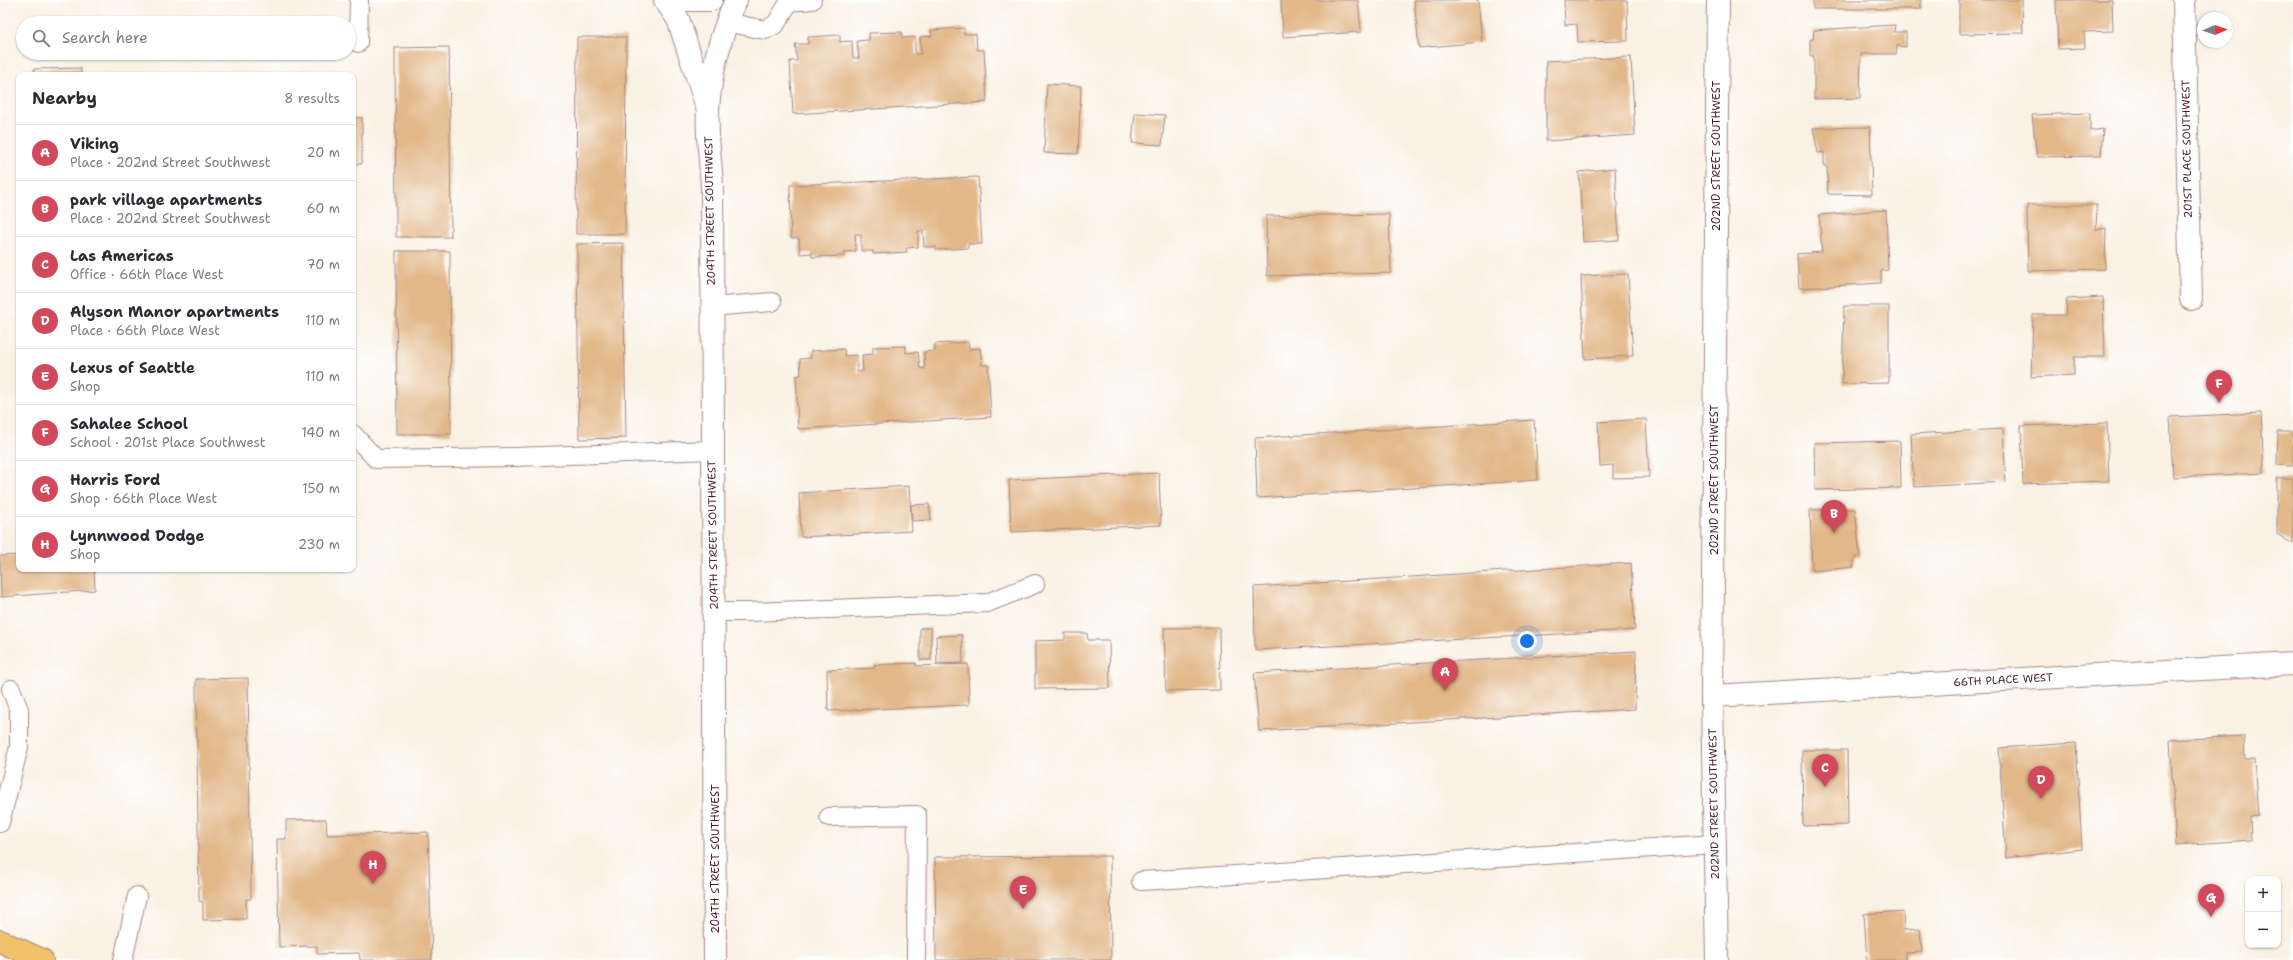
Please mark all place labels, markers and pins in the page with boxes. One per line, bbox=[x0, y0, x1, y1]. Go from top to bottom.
pin: F bbox=[2206, 370, 2232, 403]
pin: B bbox=[1821, 500, 1847, 533]
pin: A bbox=[1432, 658, 1458, 691]
pin: C bbox=[1812, 754, 1838, 787]
pin: D bbox=[2028, 766, 2054, 799]
pin: H bbox=[360, 851, 386, 884]
pin: E bbox=[1010, 876, 1036, 909]
pin: G bbox=[2198, 884, 2224, 917]

